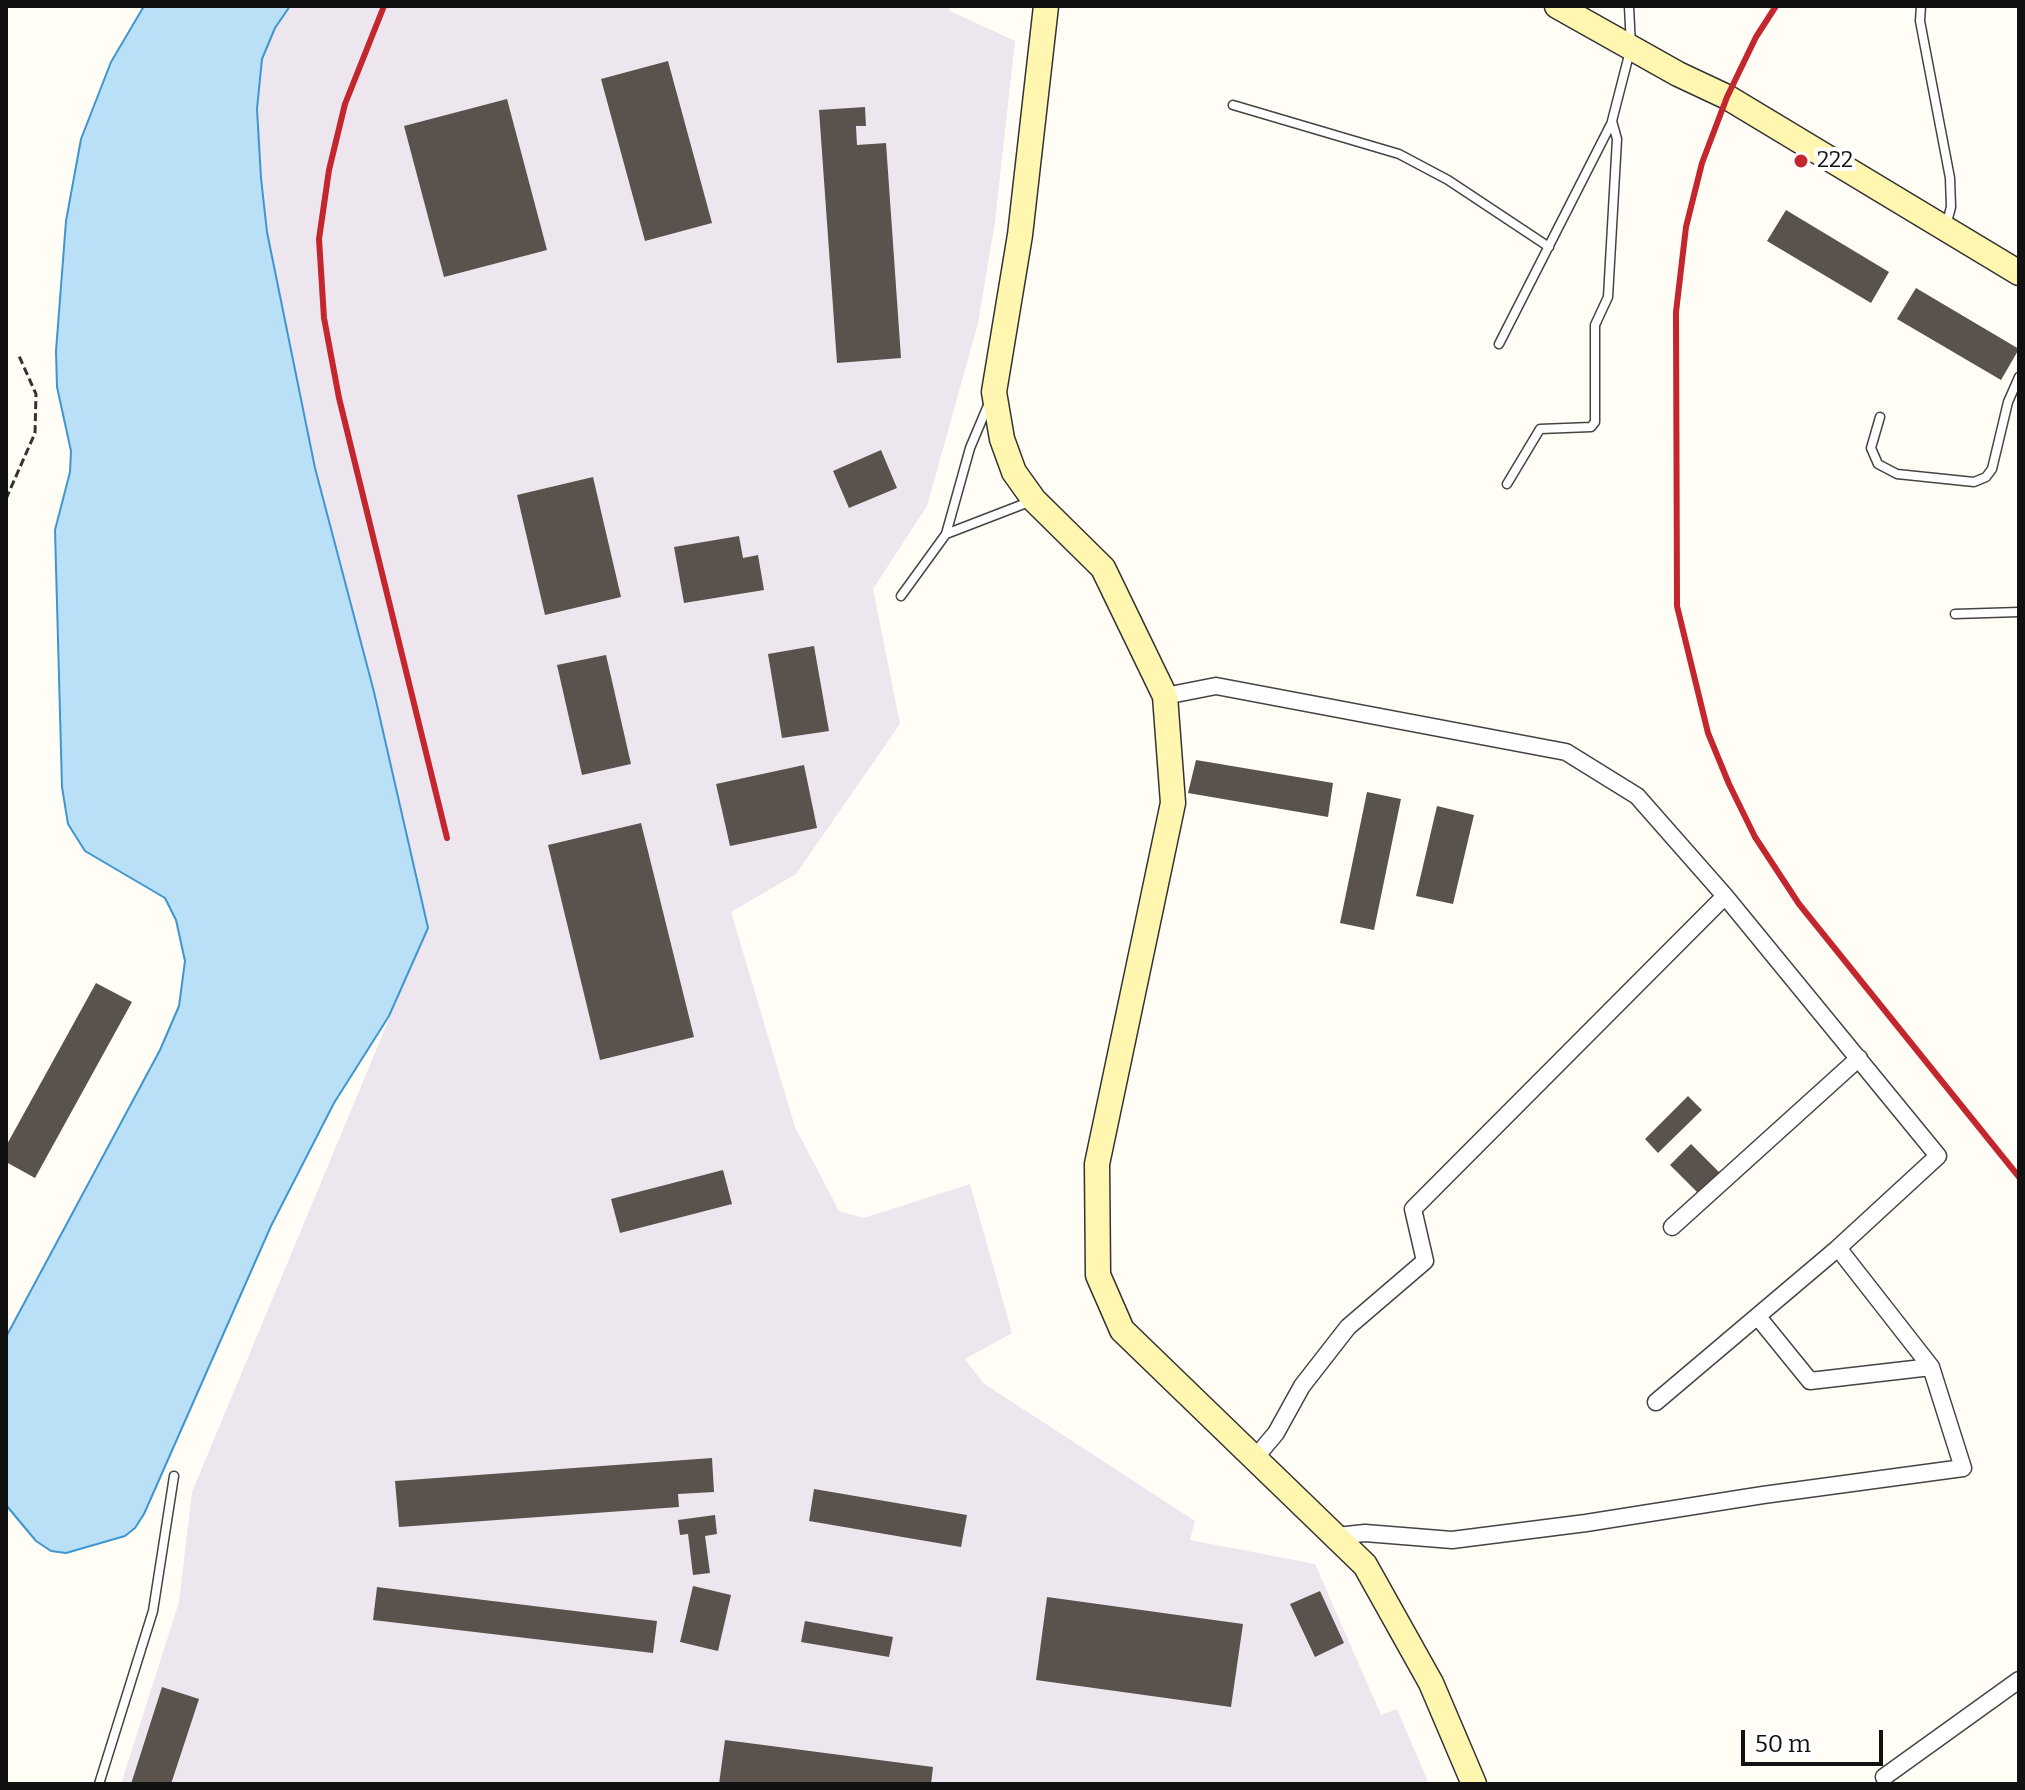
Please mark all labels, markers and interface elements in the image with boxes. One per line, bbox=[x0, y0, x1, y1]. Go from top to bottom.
place label: 222 bbox=[1817, 148, 1853, 174]
marker: 222 bbox=[1792, 152, 1810, 170]
scale bar bbox=[1745, 1714, 1887, 1764]
text: 50 m bbox=[1755, 1730, 1811, 1758]

